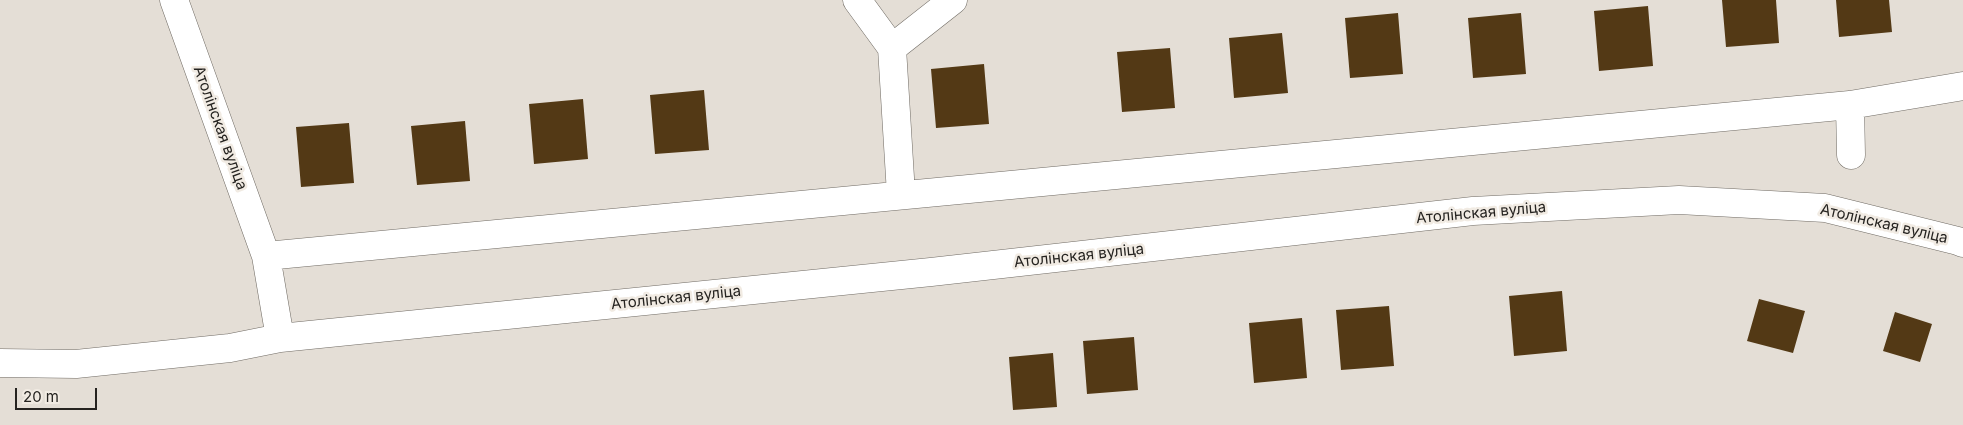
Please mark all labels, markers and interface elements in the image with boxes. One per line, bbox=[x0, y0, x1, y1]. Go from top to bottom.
street label: Атолінская вуліца bbox=[189, 64, 251, 192]
street label: Атолінская вуліца bbox=[1415, 198, 1547, 228]
street label: Атолінская вуліца bbox=[1818, 201, 1950, 247]
street label: Атолінская вуліца bbox=[1013, 240, 1145, 272]
street label: Атолінская вуліца bbox=[610, 282, 742, 314]
scale bar bbox=[18, 378, 100, 410]
text: 20 m bbox=[23, 387, 59, 406]

